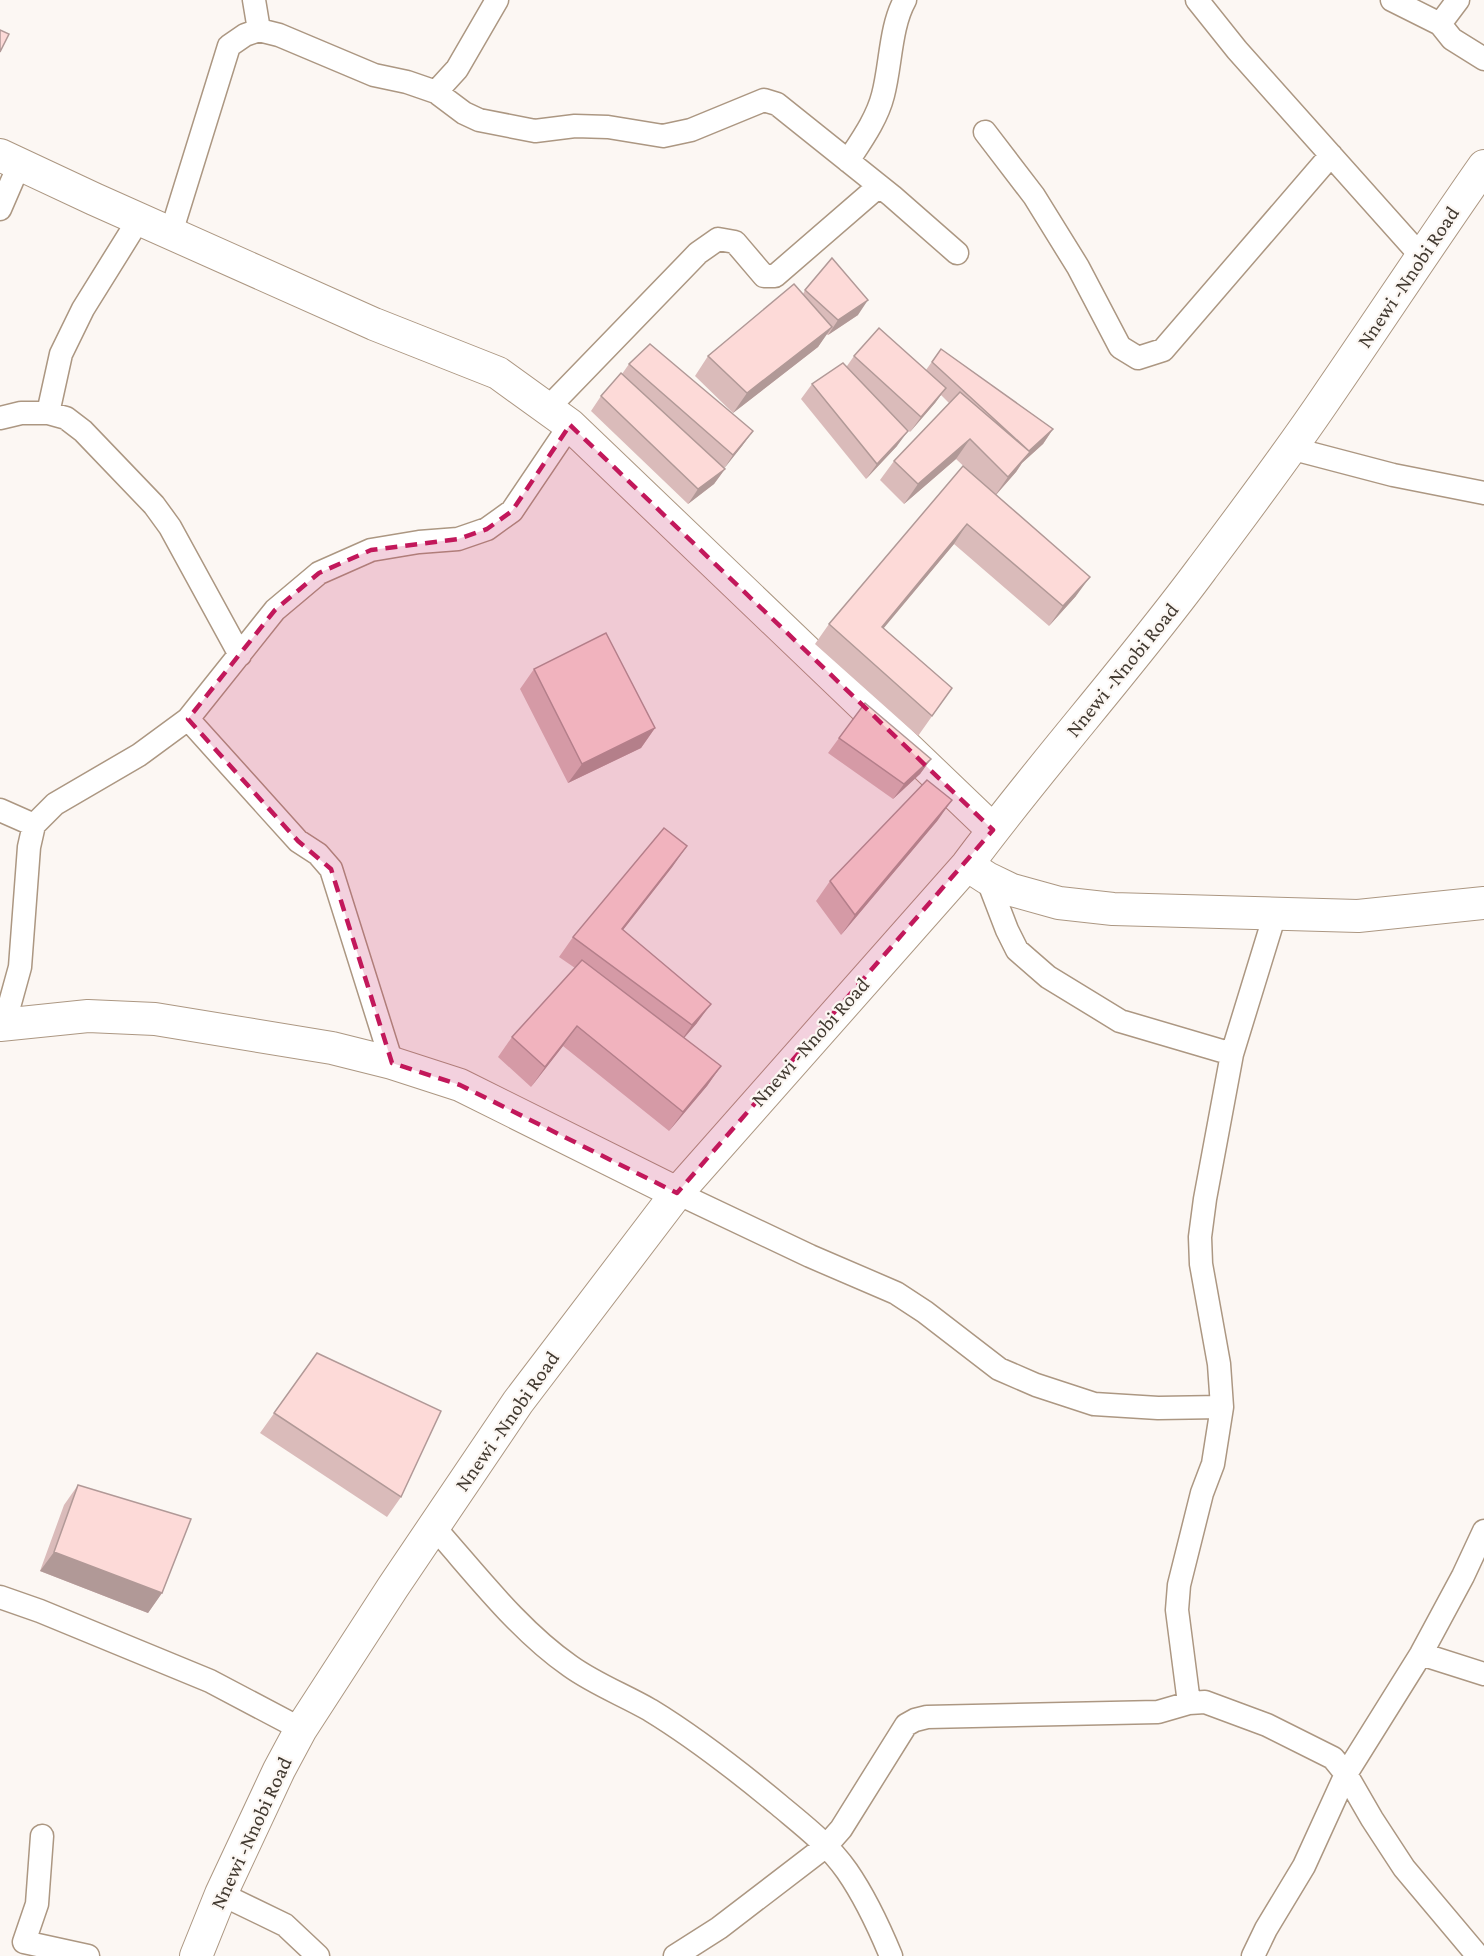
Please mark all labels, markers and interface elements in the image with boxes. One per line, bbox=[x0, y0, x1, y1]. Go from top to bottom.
street label: Nnewi -Nnobi Road bbox=[1352, 202, 1464, 352]
street label: Nnewi -Nnobi Road bbox=[1061, 598, 1183, 742]
street label: Nnewi -Nnobi Road bbox=[746, 973, 874, 1111]
street label: Nnewi -Nnobi Road bbox=[450, 1346, 564, 1496]
street label: Nnewi -Nnobi Road bbox=[205, 1753, 297, 1913]

